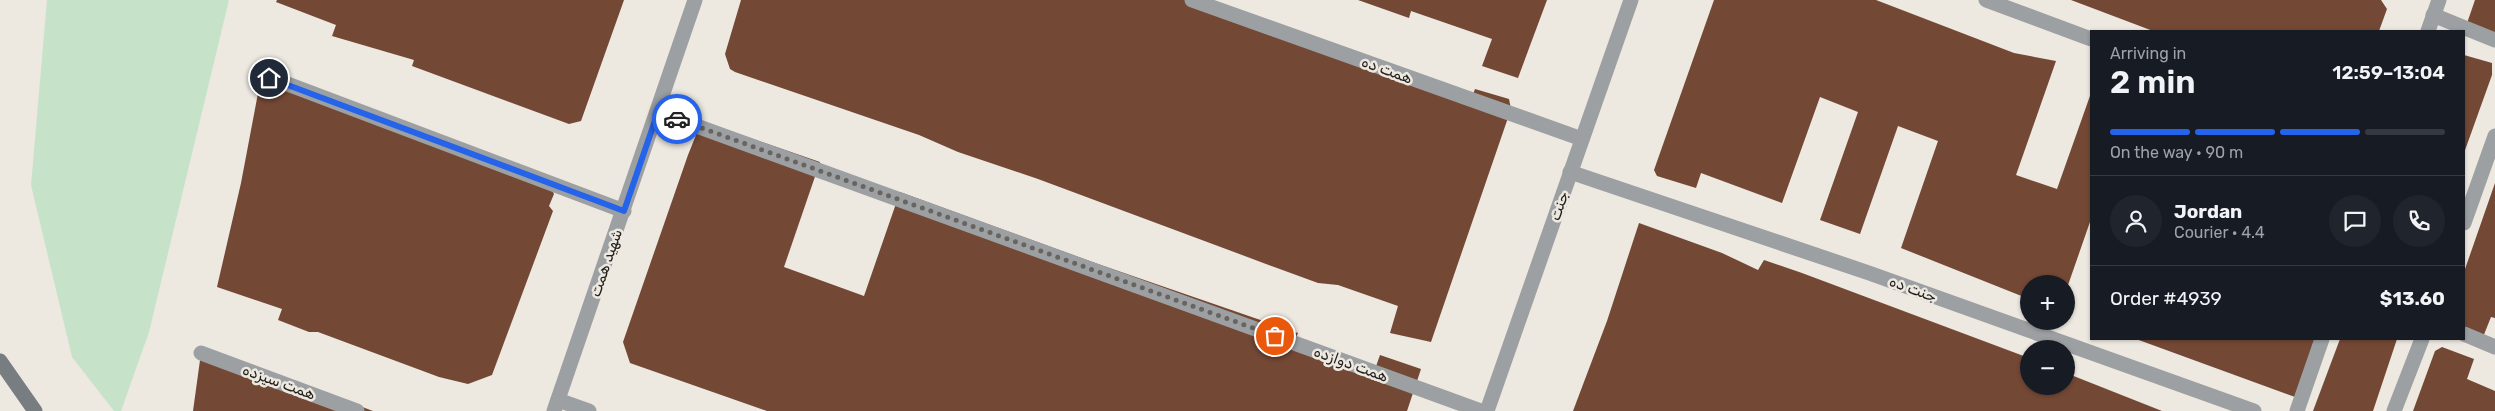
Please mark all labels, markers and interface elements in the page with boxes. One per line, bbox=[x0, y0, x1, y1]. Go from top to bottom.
text: Arriving in bbox=[2110, 44, 2186, 63]
street label: همت ده bbox=[1359, 53, 1415, 87]
pin bbox=[248, 57, 290, 99]
text: 12:59–13:04 bbox=[2332, 61, 2445, 84]
text: 2 min bbox=[2110, 63, 2195, 101]
icon: home bbox=[255, 64, 283, 92]
courier bbox=[652, 94, 702, 144]
icon: car bbox=[663, 105, 691, 133]
text: On the way · 90 m bbox=[2110, 143, 2243, 162]
street label: جنت bbox=[1546, 189, 1572, 223]
button: person bbox=[2110, 195, 2162, 247]
button: chat bbox=[2329, 195, 2381, 247]
button: phone bbox=[2393, 195, 2445, 247]
text: Jordan bbox=[2174, 200, 2242, 223]
text: Courier · 4.4 bbox=[2174, 223, 2265, 242]
street label: شهید همت bbox=[586, 227, 626, 299]
street label: جنت ده bbox=[1887, 272, 1939, 306]
map controls bbox=[2020, 275, 2075, 395]
button: + bbox=[2020, 275, 2075, 330]
text: Order #4939 bbox=[2110, 287, 2222, 310]
text: $13.60 bbox=[2380, 287, 2445, 310]
pin bbox=[1254, 315, 1296, 357]
icon: bag bbox=[1261, 322, 1289, 350]
button: − bbox=[2020, 340, 2075, 395]
street label: همت دوازده bbox=[1311, 342, 1391, 387]
street label: همت سیزده bbox=[240, 361, 318, 403]

